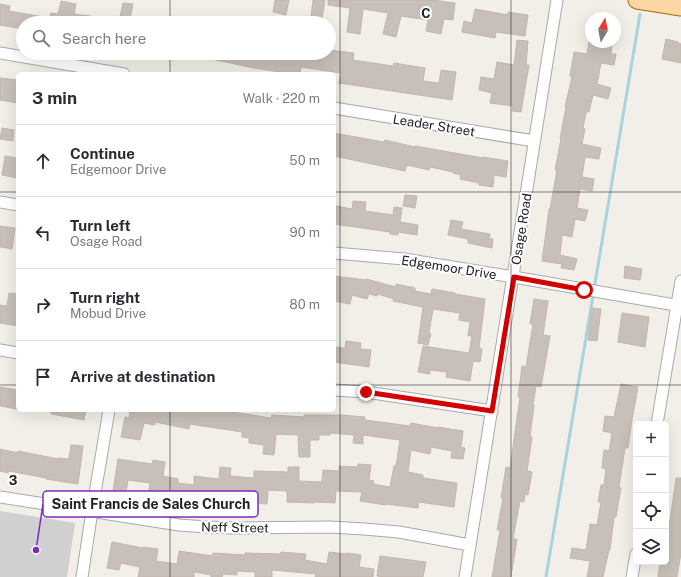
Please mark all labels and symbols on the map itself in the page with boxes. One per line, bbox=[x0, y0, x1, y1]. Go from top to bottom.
text: C bbox=[421, 6, 431, 21]
north arrow bbox=[585, 12, 621, 48]
street label: Leader Street bbox=[392, 112, 476, 139]
street label: Osage Road bbox=[508, 192, 535, 266]
street label: Edgemoor Drive bbox=[400, 253, 498, 282]
route start bbox=[575, 281, 593, 299]
route end bbox=[357, 383, 375, 401]
text: 3 bbox=[9, 473, 18, 488]
callout: Saint Francis de Sales Church bbox=[43, 491, 258, 517]
text: Saint Francis de Sales Church bbox=[52, 496, 250, 512]
street label: Neff Street bbox=[201, 519, 269, 536]

